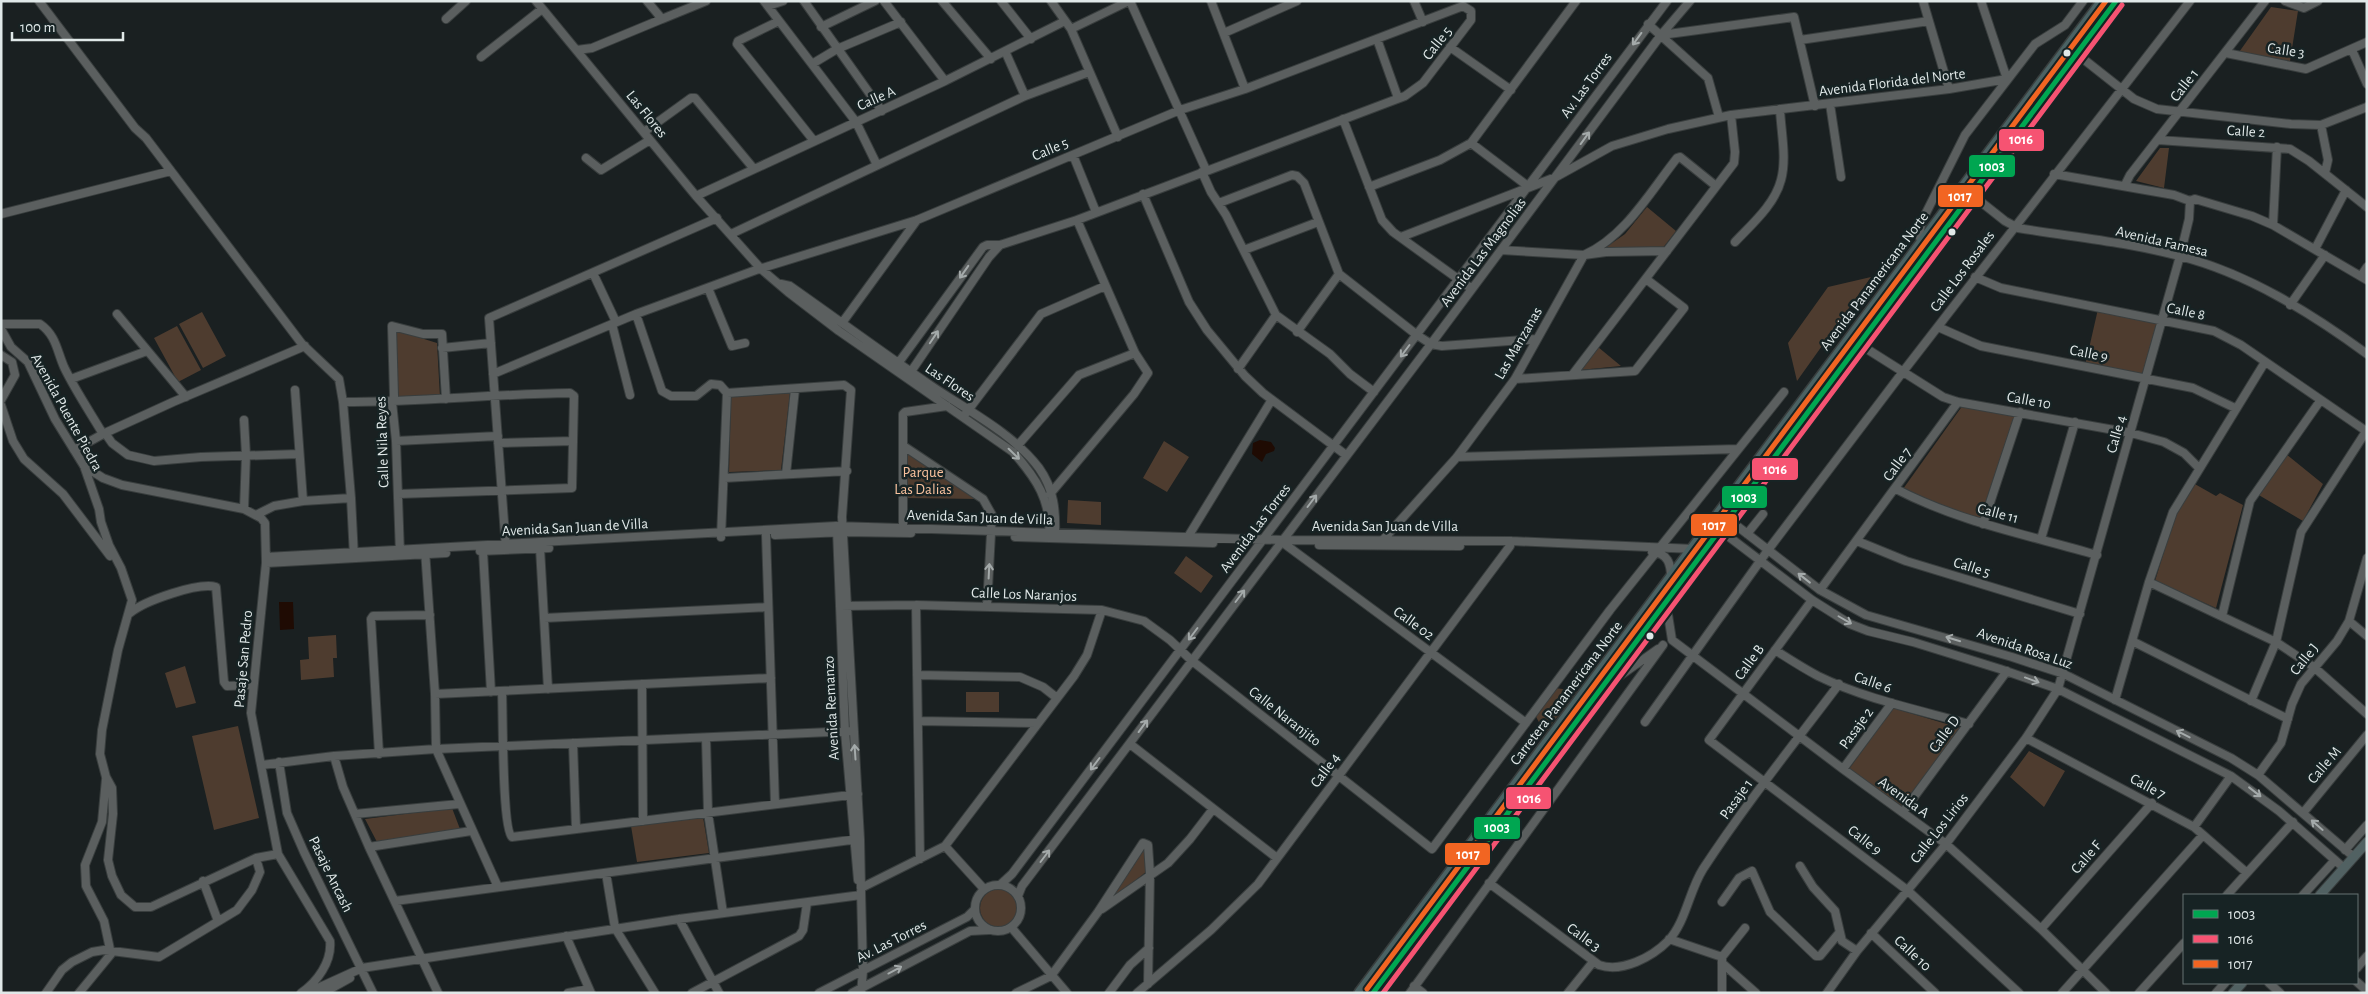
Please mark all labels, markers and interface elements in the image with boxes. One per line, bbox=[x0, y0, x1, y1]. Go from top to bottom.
scale bar bbox=[12, 10, 124, 42]
text: 100 m bbox=[20, 20, 55, 35]
street label: Calle 5 bbox=[1420, 24, 1455, 63]
one-way arrow bbox=[1632, 32, 1642, 46]
street label: Calle 3 bbox=[2266, 40, 2306, 61]
unlabelled marker bbox=[2062, 48, 2072, 58]
street label: Av. Las Torres bbox=[1558, 50, 1615, 121]
street label: Avenida Florida del Norte bbox=[1818, 66, 1966, 99]
street label: Calle 1 bbox=[2167, 66, 2202, 104]
street label: Calle A bbox=[855, 83, 898, 113]
street label: Las Flores bbox=[623, 88, 670, 141]
street label: Calle 2 bbox=[2226, 123, 2266, 140]
line badge: 1016 bbox=[1998, 128, 2045, 152]
one-way arrow bbox=[1580, 131, 1590, 145]
text: 1016 bbox=[2009, 133, 2033, 147]
street label: Calle 5 bbox=[1030, 135, 1071, 164]
line badge: 1003 bbox=[1968, 154, 2016, 178]
text: 1003 bbox=[1979, 160, 2005, 174]
line badge: 1017 bbox=[1937, 184, 1984, 208]
text: 1017 bbox=[1948, 190, 1972, 204]
street label: Avenida Las Magnolias bbox=[1438, 195, 1529, 310]
street label: Avenida Panamericana Norte bbox=[1818, 209, 1931, 353]
street label: Avenida Famesa bbox=[2114, 224, 2210, 259]
unlabelled marker bbox=[1947, 227, 1957, 237]
street label: Calle Los Rosales bbox=[1927, 228, 1998, 314]
one-way arrow bbox=[958, 265, 969, 278]
street label: Calle 8 bbox=[2165, 300, 2206, 323]
street label: Las Manzanas bbox=[1492, 305, 1545, 382]
one-way arrow bbox=[929, 331, 939, 345]
street label: Calle 9 bbox=[2069, 342, 2109, 365]
one-way arrow bbox=[1400, 344, 1410, 358]
street label: Avenida Puente Piedra bbox=[28, 351, 105, 473]
street label: Las Flores bbox=[922, 361, 977, 404]
street label: Calle 10 bbox=[2006, 389, 2052, 412]
street label: Calle Nila Reyes bbox=[373, 396, 392, 488]
street label: Calle 4 bbox=[2104, 413, 2129, 455]
street label: Calle 7 bbox=[1880, 445, 1915, 484]
one-way arrow bbox=[1008, 448, 1020, 460]
line badge: 1016 bbox=[1751, 457, 1799, 481]
text: 1016 bbox=[1763, 463, 1787, 477]
park label: Parque Las Dalias bbox=[894, 465, 952, 497]
street label: Avenida Las Torres bbox=[1217, 481, 1294, 576]
line badge: 1003 bbox=[1721, 485, 1768, 509]
text: 1003 bbox=[1731, 491, 1757, 505]
one-way arrow bbox=[1307, 494, 1317, 508]
street label: Calle 11 bbox=[1976, 501, 2020, 526]
street label: Avenida San Juan de Villa bbox=[907, 507, 1054, 528]
line badge: 1017 bbox=[1690, 513, 1738, 537]
street label: Avenida San Juan de Villa bbox=[501, 516, 649, 539]
street label: Avenida San Juan de Villa bbox=[1312, 519, 1458, 534]
text: 1017 bbox=[1702, 519, 1726, 533]
street label: Calle 5 bbox=[1952, 555, 1992, 580]
one-way arrow bbox=[984, 563, 993, 579]
one-way arrow bbox=[1798, 572, 1811, 583]
street label: Calle Los Naranjos bbox=[971, 585, 1077, 604]
one-way arrow bbox=[1235, 590, 1246, 603]
street label: Calle 02 bbox=[1391, 604, 1437, 643]
street label: Pasaje San Pedro bbox=[232, 610, 255, 709]
one-way arrow bbox=[1837, 615, 1852, 625]
street label: Carretera Panamericana Norte bbox=[1507, 618, 1625, 768]
street label: Avenida Rosa Luz bbox=[1975, 625, 2075, 672]
one-way arrow bbox=[1188, 627, 1198, 641]
unlabelled marker bbox=[1645, 631, 1655, 641]
one-way arrow bbox=[1945, 633, 1961, 643]
street label: Calle J bbox=[2287, 641, 2322, 678]
street label: Calle B bbox=[1732, 642, 1767, 683]
street label: Avenida Remanzo bbox=[821, 655, 842, 761]
street label: Calle 6 bbox=[1852, 669, 1894, 696]
one-way arrow bbox=[2024, 676, 2039, 685]
street label: Calle Naranjito bbox=[1246, 684, 1324, 749]
street label: Pasaje 2 bbox=[1837, 705, 1876, 752]
street label: Calle D bbox=[1926, 713, 1963, 755]
one-way arrow bbox=[1138, 719, 1148, 733]
one-way arrow bbox=[2176, 729, 2191, 738]
one-way arrow bbox=[850, 744, 859, 760]
street label: Calle M bbox=[2305, 744, 2344, 787]
street label: Calle 4 bbox=[1308, 750, 1343, 790]
one-way arrow bbox=[1090, 757, 1100, 771]
street label: Calle 7 bbox=[2128, 771, 2168, 802]
street label: Avenida A bbox=[1876, 774, 1932, 821]
street label: Pasaje 1 bbox=[1717, 777, 1756, 822]
line badge: 1016 bbox=[1505, 786, 1552, 810]
one-way arrow bbox=[2248, 787, 2261, 798]
street label: Calle Los Lirios bbox=[1908, 791, 1971, 866]
text: 1016 bbox=[1517, 792, 1541, 806]
line badge: 1003 bbox=[1473, 816, 1521, 840]
one-way arrow bbox=[2310, 819, 2323, 831]
text: 1003 bbox=[1484, 821, 1510, 835]
street label: Calle 9 bbox=[1845, 823, 1885, 858]
street label: Pasaje Ancash bbox=[306, 834, 355, 915]
street label: Calle F bbox=[2068, 838, 2105, 877]
line badge: 1017 bbox=[1444, 842, 1491, 866]
text: 1017 bbox=[1456, 848, 1480, 862]
one-way arrow bbox=[1040, 849, 1050, 863]
legend bbox=[2183, 894, 2358, 984]
text: 1003 bbox=[2228, 907, 2255, 922]
street label: Av. Las Torres bbox=[854, 917, 929, 965]
street label: Calle 3 bbox=[1564, 920, 1603, 955]
text: 1016 bbox=[2228, 932, 2253, 947]
street label: Calle 10 bbox=[1891, 933, 1934, 974]
text: 1017 bbox=[2228, 957, 2253, 972]
one-way arrow bbox=[888, 965, 903, 975]

